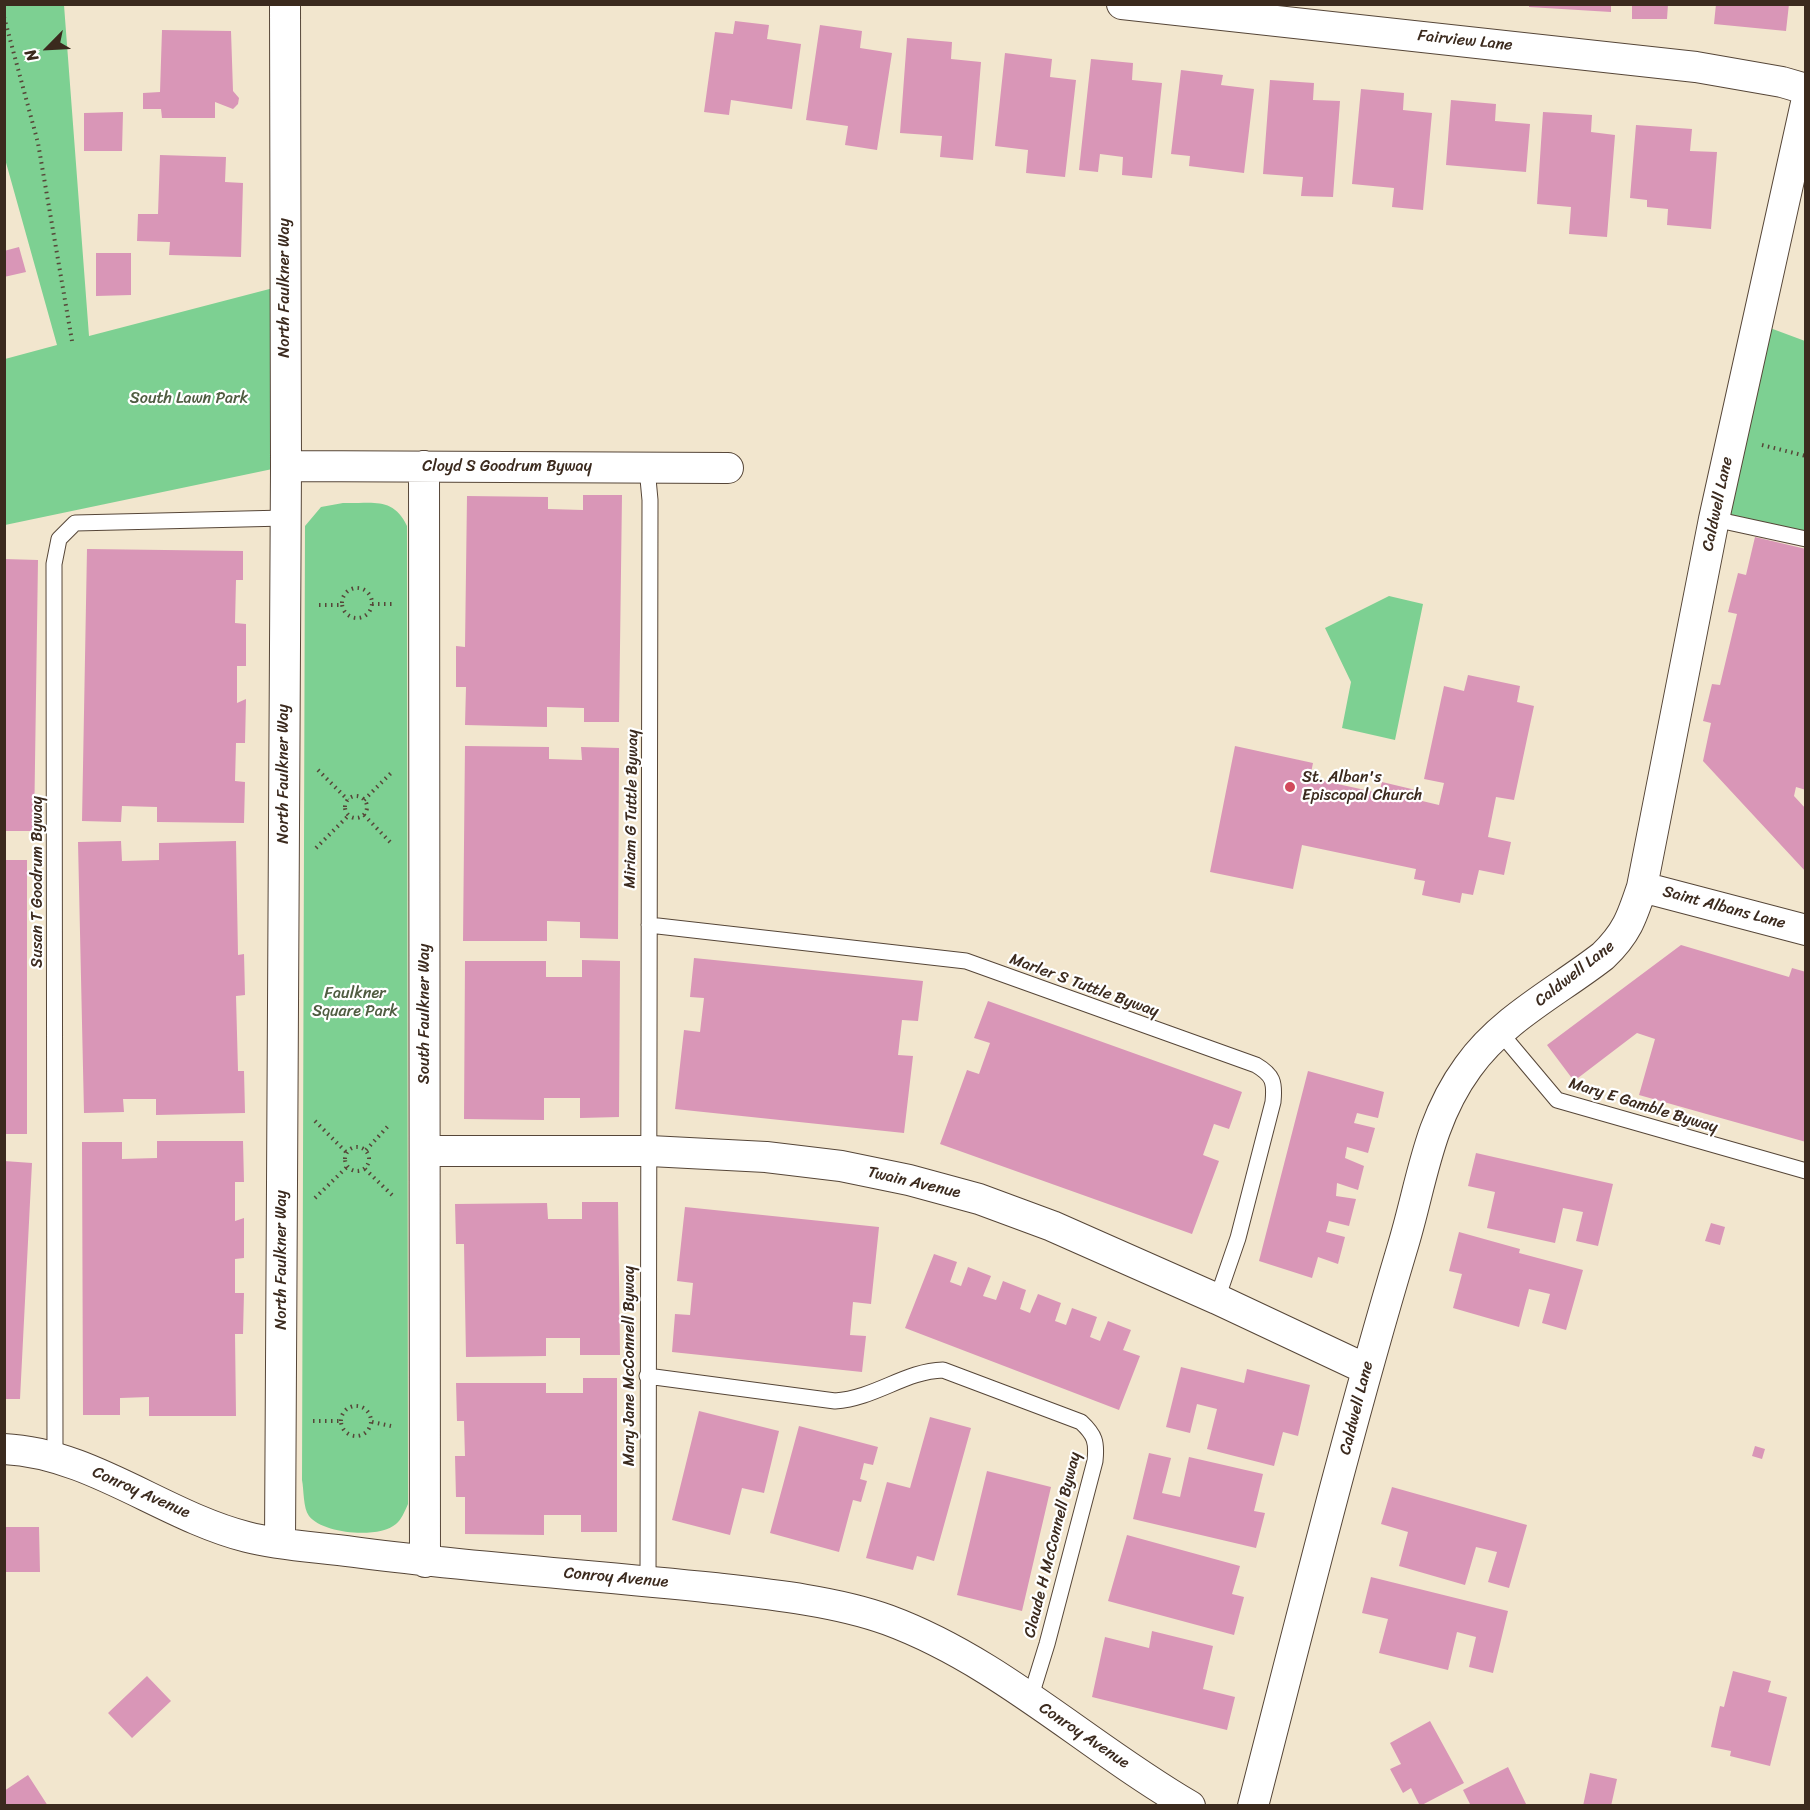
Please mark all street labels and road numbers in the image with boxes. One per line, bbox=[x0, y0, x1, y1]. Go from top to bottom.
street label: Fairview Lane bbox=[1417, 26, 1513, 56]
street label: North Faulkner Way bbox=[275, 218, 295, 358]
street label: Caldwell Lane bbox=[1699, 455, 1737, 553]
street label: Cloyd S Goodrum Byway bbox=[422, 457, 592, 477]
street label: North Faulkner Way bbox=[274, 704, 294, 844]
street label: Miriam G Tuttle Byway bbox=[621, 729, 643, 889]
street label: Susan T Goodrum Byway bbox=[28, 796, 48, 968]
street label: Saint Albans Lane bbox=[1660, 882, 1788, 934]
street label: Caldwell Lane bbox=[1531, 937, 1619, 1011]
street label: South Faulkner Way bbox=[415, 944, 435, 1084]
street label: Marler S Tuttle Byway bbox=[1007, 950, 1161, 1022]
street label: Mary E Gamble Byway bbox=[1566, 1074, 1720, 1138]
street label: Twain Avenue bbox=[866, 1163, 962, 1203]
street label: North Faulkner Way bbox=[272, 1190, 292, 1330]
street label: Mary Jane McConnell Byway bbox=[620, 1266, 640, 1466]
street label: Caldwell Lane bbox=[1336, 1359, 1378, 1457]
street label: Claude H McConnell Byway bbox=[1021, 1450, 1085, 1640]
street label: Conroy Avenue bbox=[89, 1463, 193, 1523]
street label: Conroy Avenue bbox=[563, 1564, 669, 1592]
street label: Conroy Avenue bbox=[1035, 1699, 1133, 1773]

